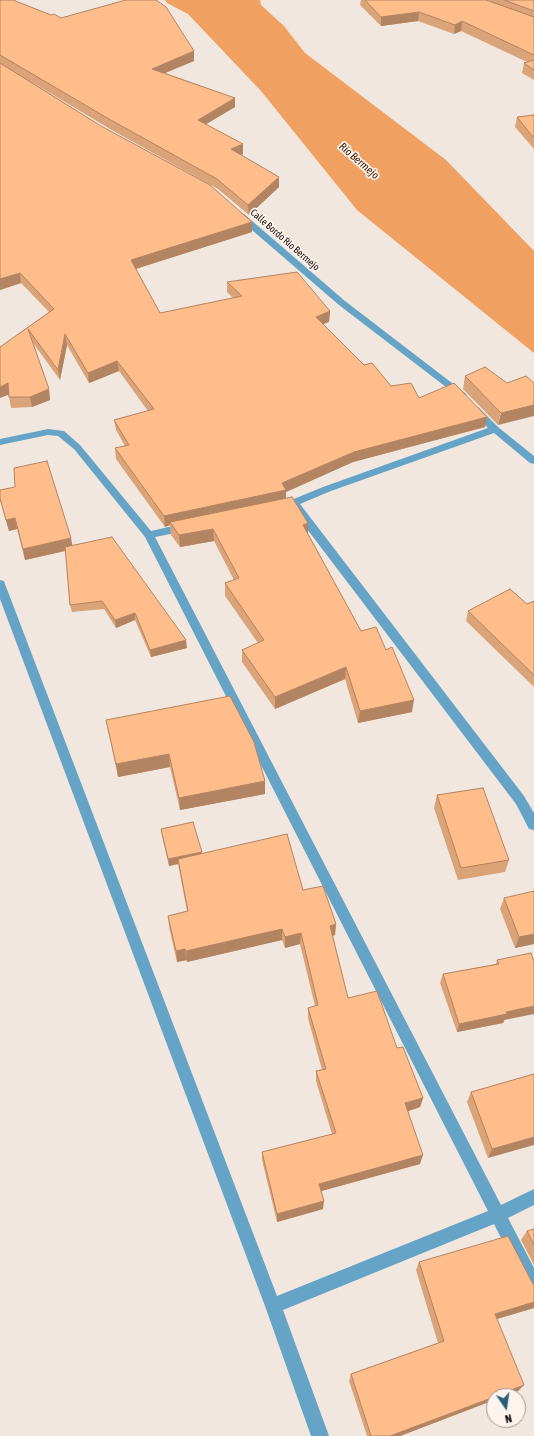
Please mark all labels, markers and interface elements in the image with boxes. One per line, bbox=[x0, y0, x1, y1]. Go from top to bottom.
water label: Río Bermejo bbox=[336, 140, 382, 182]
street label: Calle Bordo Río Bermejo bbox=[248, 207, 322, 273]
north arrow bbox=[486, 1388, 526, 1428]
text: N bbox=[504, 1412, 513, 1425]

